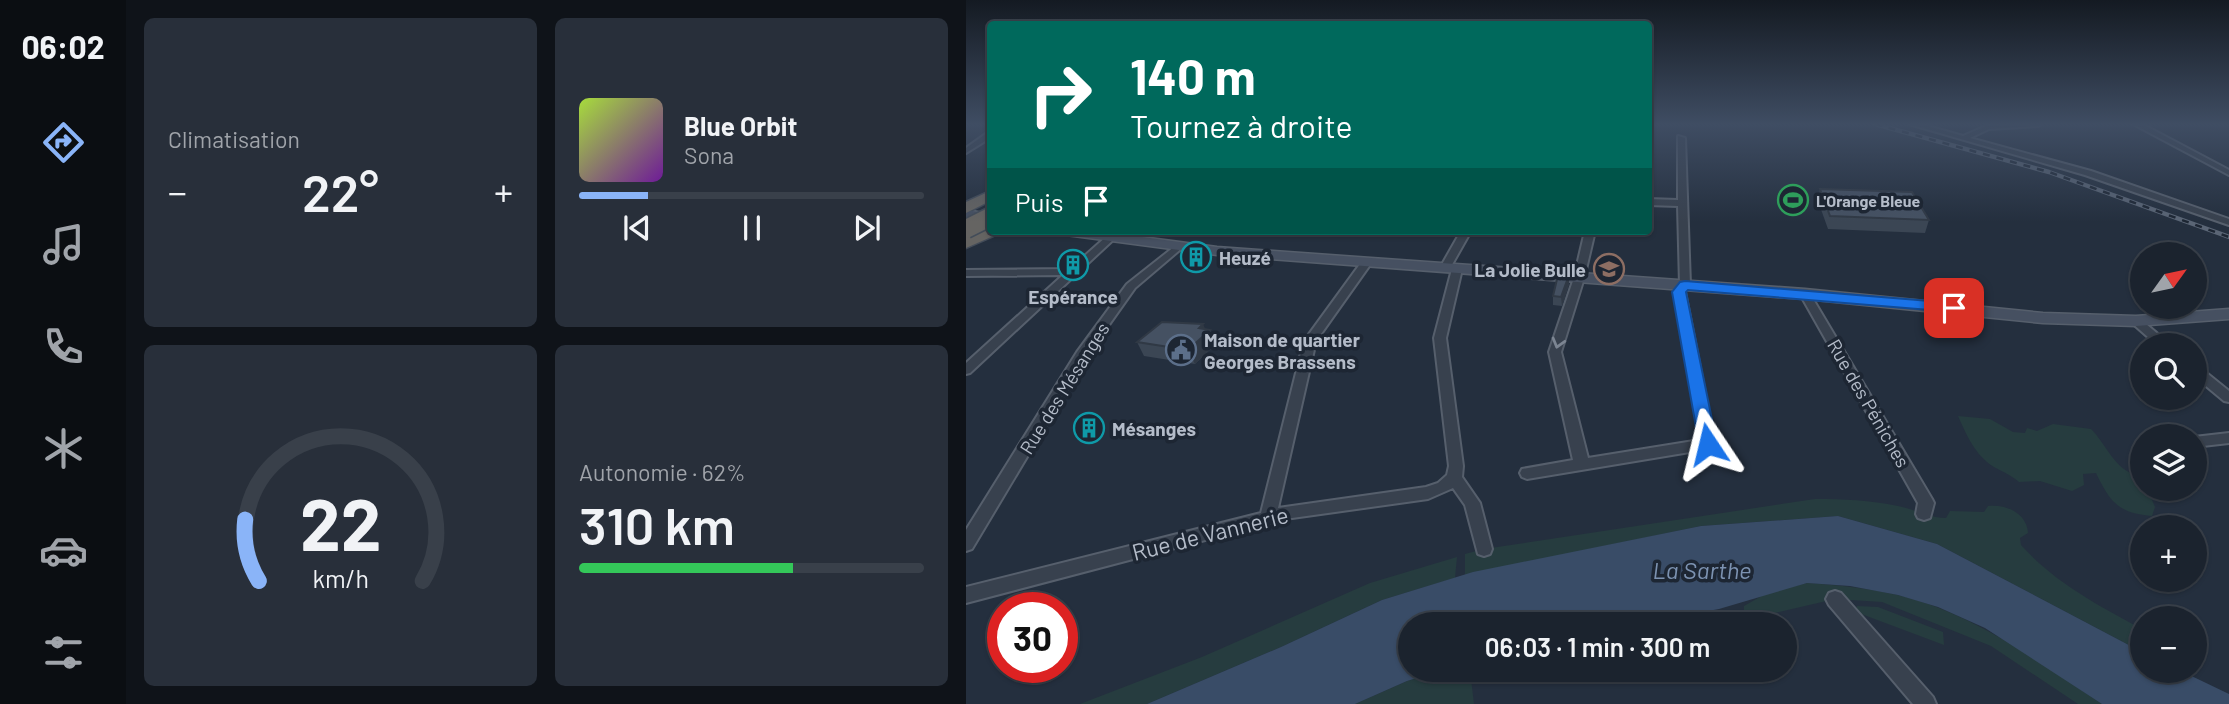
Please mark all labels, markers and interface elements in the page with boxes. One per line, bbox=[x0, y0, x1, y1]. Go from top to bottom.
text: 06:02 bbox=[21, 27, 105, 65]
text: 140 m bbox=[1130, 46, 1256, 105]
icon: right bbox=[1015, 49, 1106, 140]
text: Tournez à droite bbox=[1130, 106, 1352, 144]
text: Blue Orbit bbox=[684, 110, 797, 141]
icon: directions bbox=[39, 118, 88, 167]
text: Climatisation bbox=[168, 125, 300, 153]
text: Sona bbox=[684, 141, 734, 169]
text: 22° bbox=[302, 160, 379, 222]
text: − bbox=[168, 168, 187, 214]
text: + bbox=[494, 168, 513, 214]
icon: arrive bbox=[1077, 182, 1115, 220]
sports icon: L'Orange Bleue bbox=[1776, 183, 1810, 217]
text: Puis bbox=[1015, 186, 1063, 217]
place label: L'Orange Bleue bbox=[1816, 191, 1921, 210]
icon: previous bbox=[618, 209, 656, 247]
icon: pause bbox=[733, 209, 771, 247]
icon: next bbox=[848, 209, 886, 247]
icon: music bbox=[39, 220, 88, 269]
building icon: Heuzé bbox=[1179, 240, 1213, 274]
north arrow bbox=[2130, 242, 2207, 318]
map controls bbox=[2130, 242, 2207, 683]
place label: Heuzé bbox=[1219, 246, 1271, 269]
building icon: Espérance bbox=[1056, 248, 1090, 282]
school or university icon: La Jolie Bulle bbox=[1592, 252, 1626, 286]
place label: La Jolie Bulle bbox=[1474, 258, 1586, 281]
pin bbox=[1924, 278, 1984, 338]
place label: Espérance bbox=[1028, 285, 1118, 308]
icon: arrive bbox=[1935, 289, 1973, 327]
street label: Rue des Mésanges bbox=[1014, 318, 1114, 458]
icon: phone bbox=[39, 322, 88, 371]
place label: Maison de quartier Georges Brassens bbox=[1204, 328, 1361, 373]
public building icon: Maison de quartier Georges Brassens bbox=[1164, 333, 1198, 367]
button: search bbox=[2130, 333, 2207, 410]
street label: Rue des Péniches bbox=[1823, 335, 1915, 471]
one-way arrow bbox=[1552, 336, 1567, 348]
position arrow bbox=[1671, 407, 1745, 481]
building icon: Mésanges bbox=[1072, 411, 1106, 445]
place label: Mésanges bbox=[1112, 417, 1196, 440]
icon: climate bbox=[39, 424, 88, 473]
button: layers bbox=[2130, 424, 2207, 501]
text: Autonomie · 62% bbox=[579, 458, 745, 486]
text: 22 bbox=[300, 479, 381, 567]
text: 310 km bbox=[579, 493, 735, 555]
street label: Rue de Vannerie bbox=[1129, 500, 1291, 566]
button: + bbox=[2130, 515, 2207, 592]
icon: car bbox=[39, 526, 88, 575]
water label: La Sarthe bbox=[1653, 555, 1751, 584]
text: km/h bbox=[312, 563, 369, 593]
speed limit sign: 30 bbox=[987, 592, 1078, 683]
button: − bbox=[2130, 606, 2207, 683]
icon: filters bbox=[39, 628, 88, 677]
text: 06:03 · 1 min · 300 m bbox=[1485, 631, 1710, 662]

